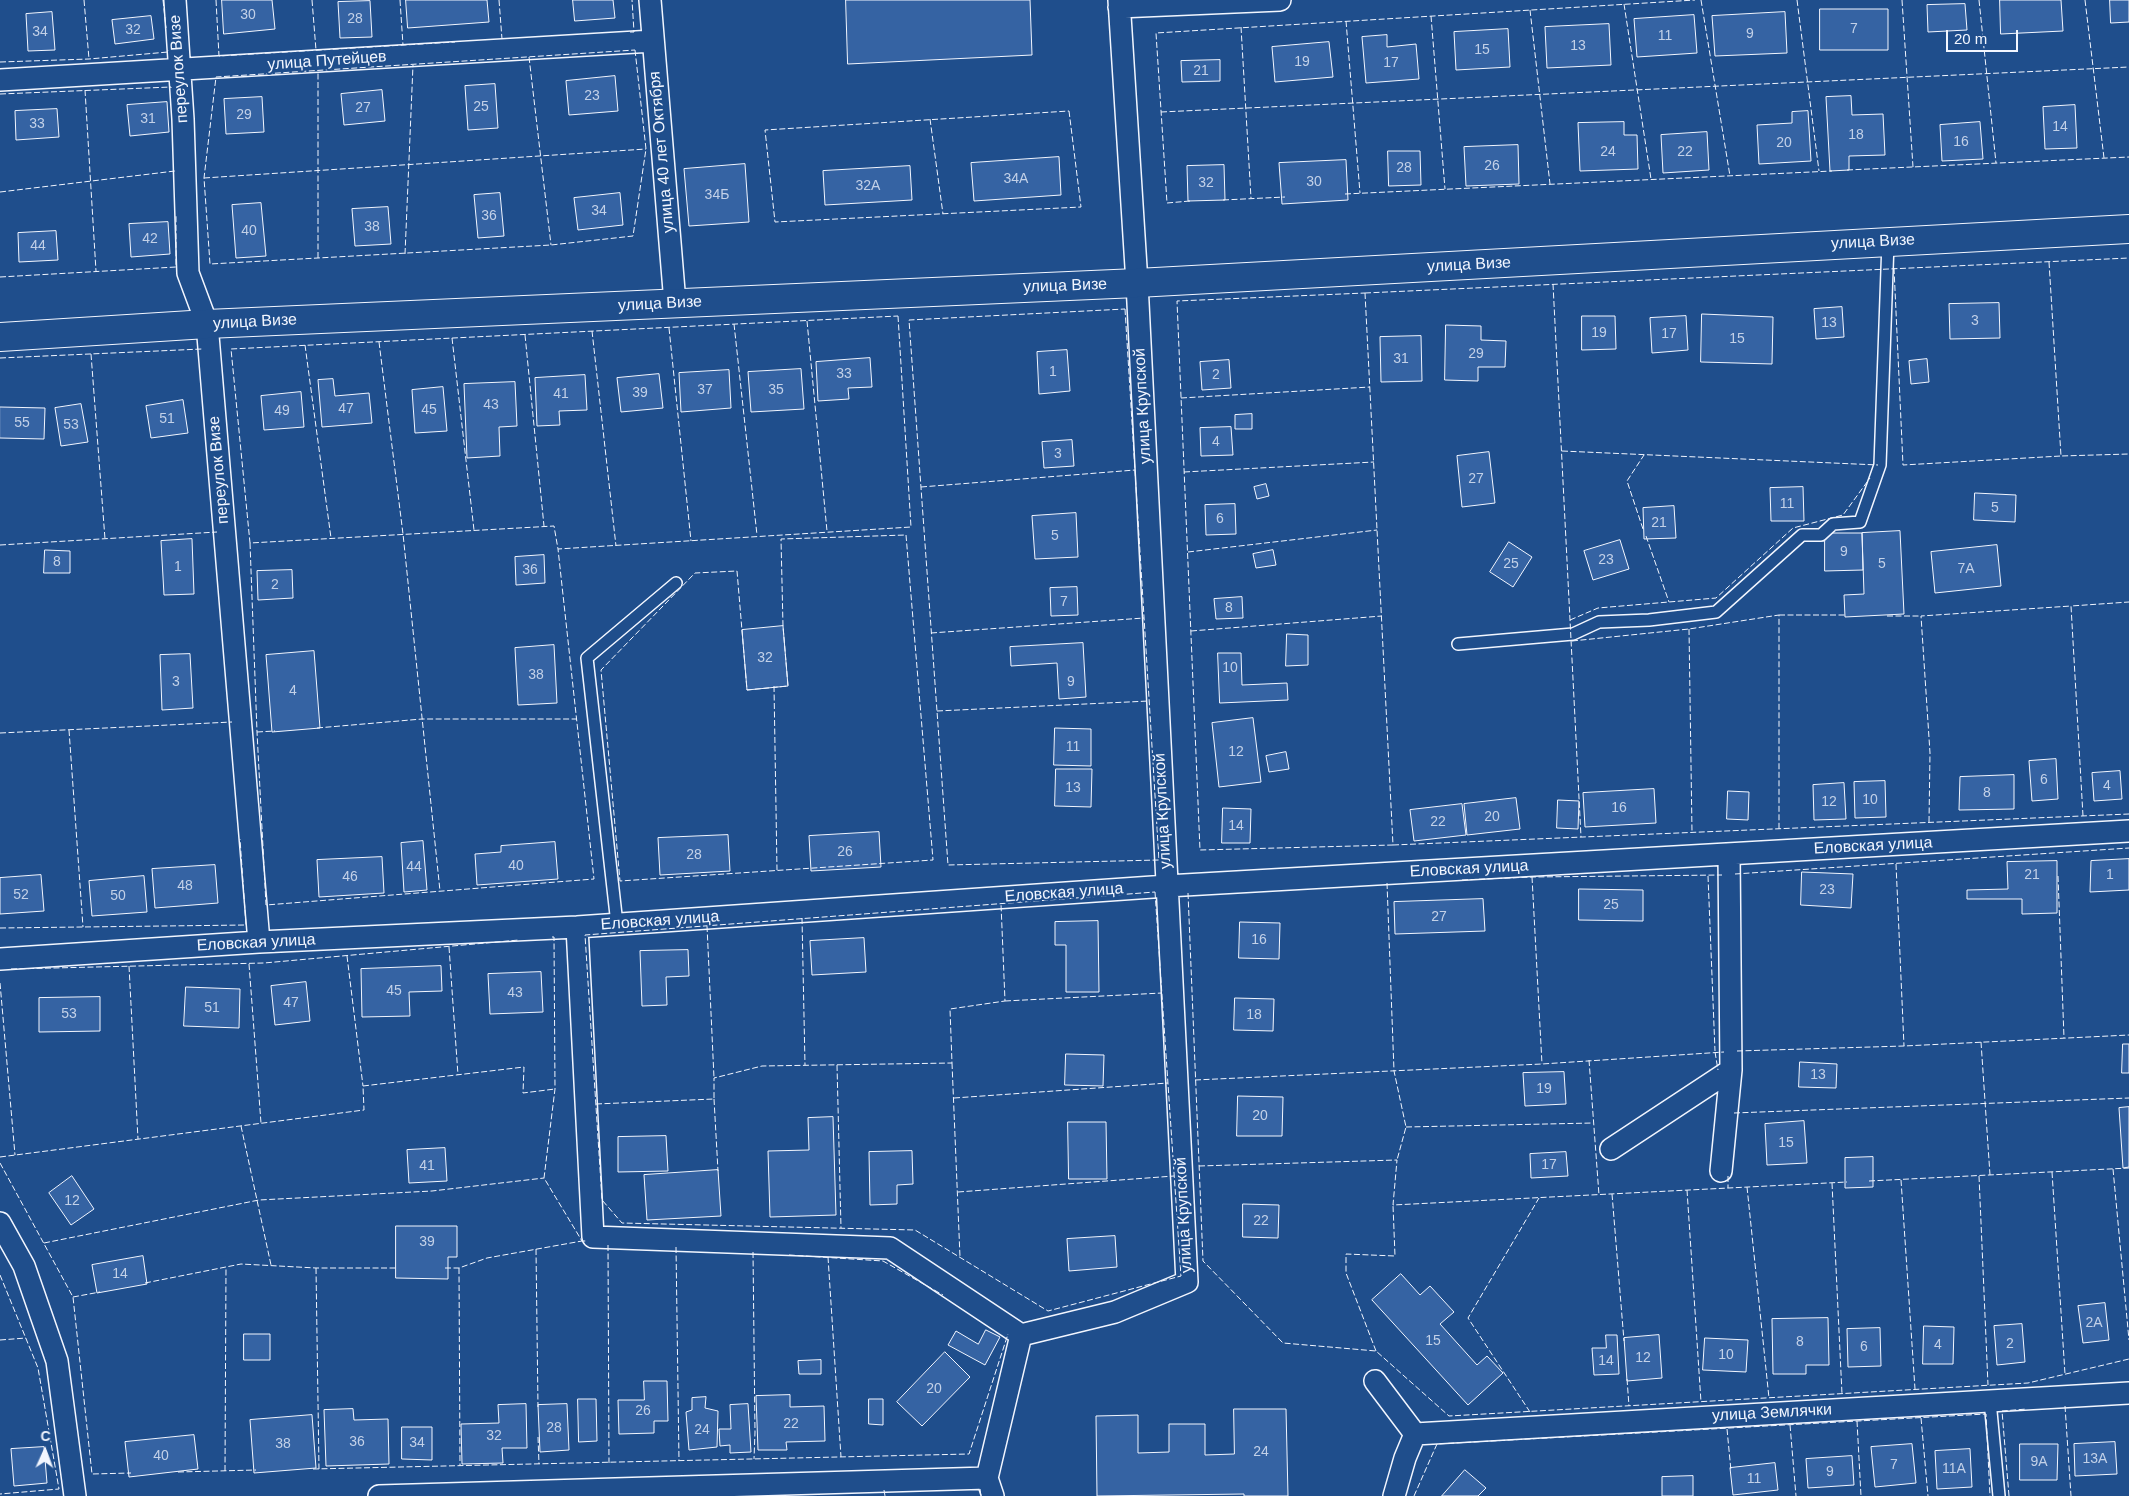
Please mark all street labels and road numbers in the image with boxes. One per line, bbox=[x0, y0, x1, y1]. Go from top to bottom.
street label: переулок Визе bbox=[166, 14, 192, 124]
street label: улица Путейцев bbox=[267, 47, 387, 75]
street label: улица 40 лет Октября bbox=[645, 70, 679, 234]
street label: улица Визе bbox=[1831, 230, 1915, 254]
street label: улица Визе bbox=[1427, 253, 1511, 277]
street label: улица Визе bbox=[1023, 275, 1107, 297]
street label: улица Визе bbox=[618, 292, 702, 316]
street label: улица Визе bbox=[213, 310, 297, 334]
street label: улица Крупской bbox=[1130, 348, 1156, 464]
street label: переулок Визе bbox=[205, 415, 233, 525]
street label: улица Крупской bbox=[1150, 753, 1176, 869]
street label: Еловская улица bbox=[1813, 833, 1933, 859]
street label: Еловская улица bbox=[1409, 856, 1529, 882]
street label: Еловская улица bbox=[1004, 879, 1124, 907]
street label: Еловская улица bbox=[600, 907, 720, 935]
street label: Еловская улица bbox=[196, 930, 316, 956]
street label: улица Крупской bbox=[1171, 1157, 1197, 1273]
street label: улица Землячки bbox=[1711, 1400, 1833, 1426]

